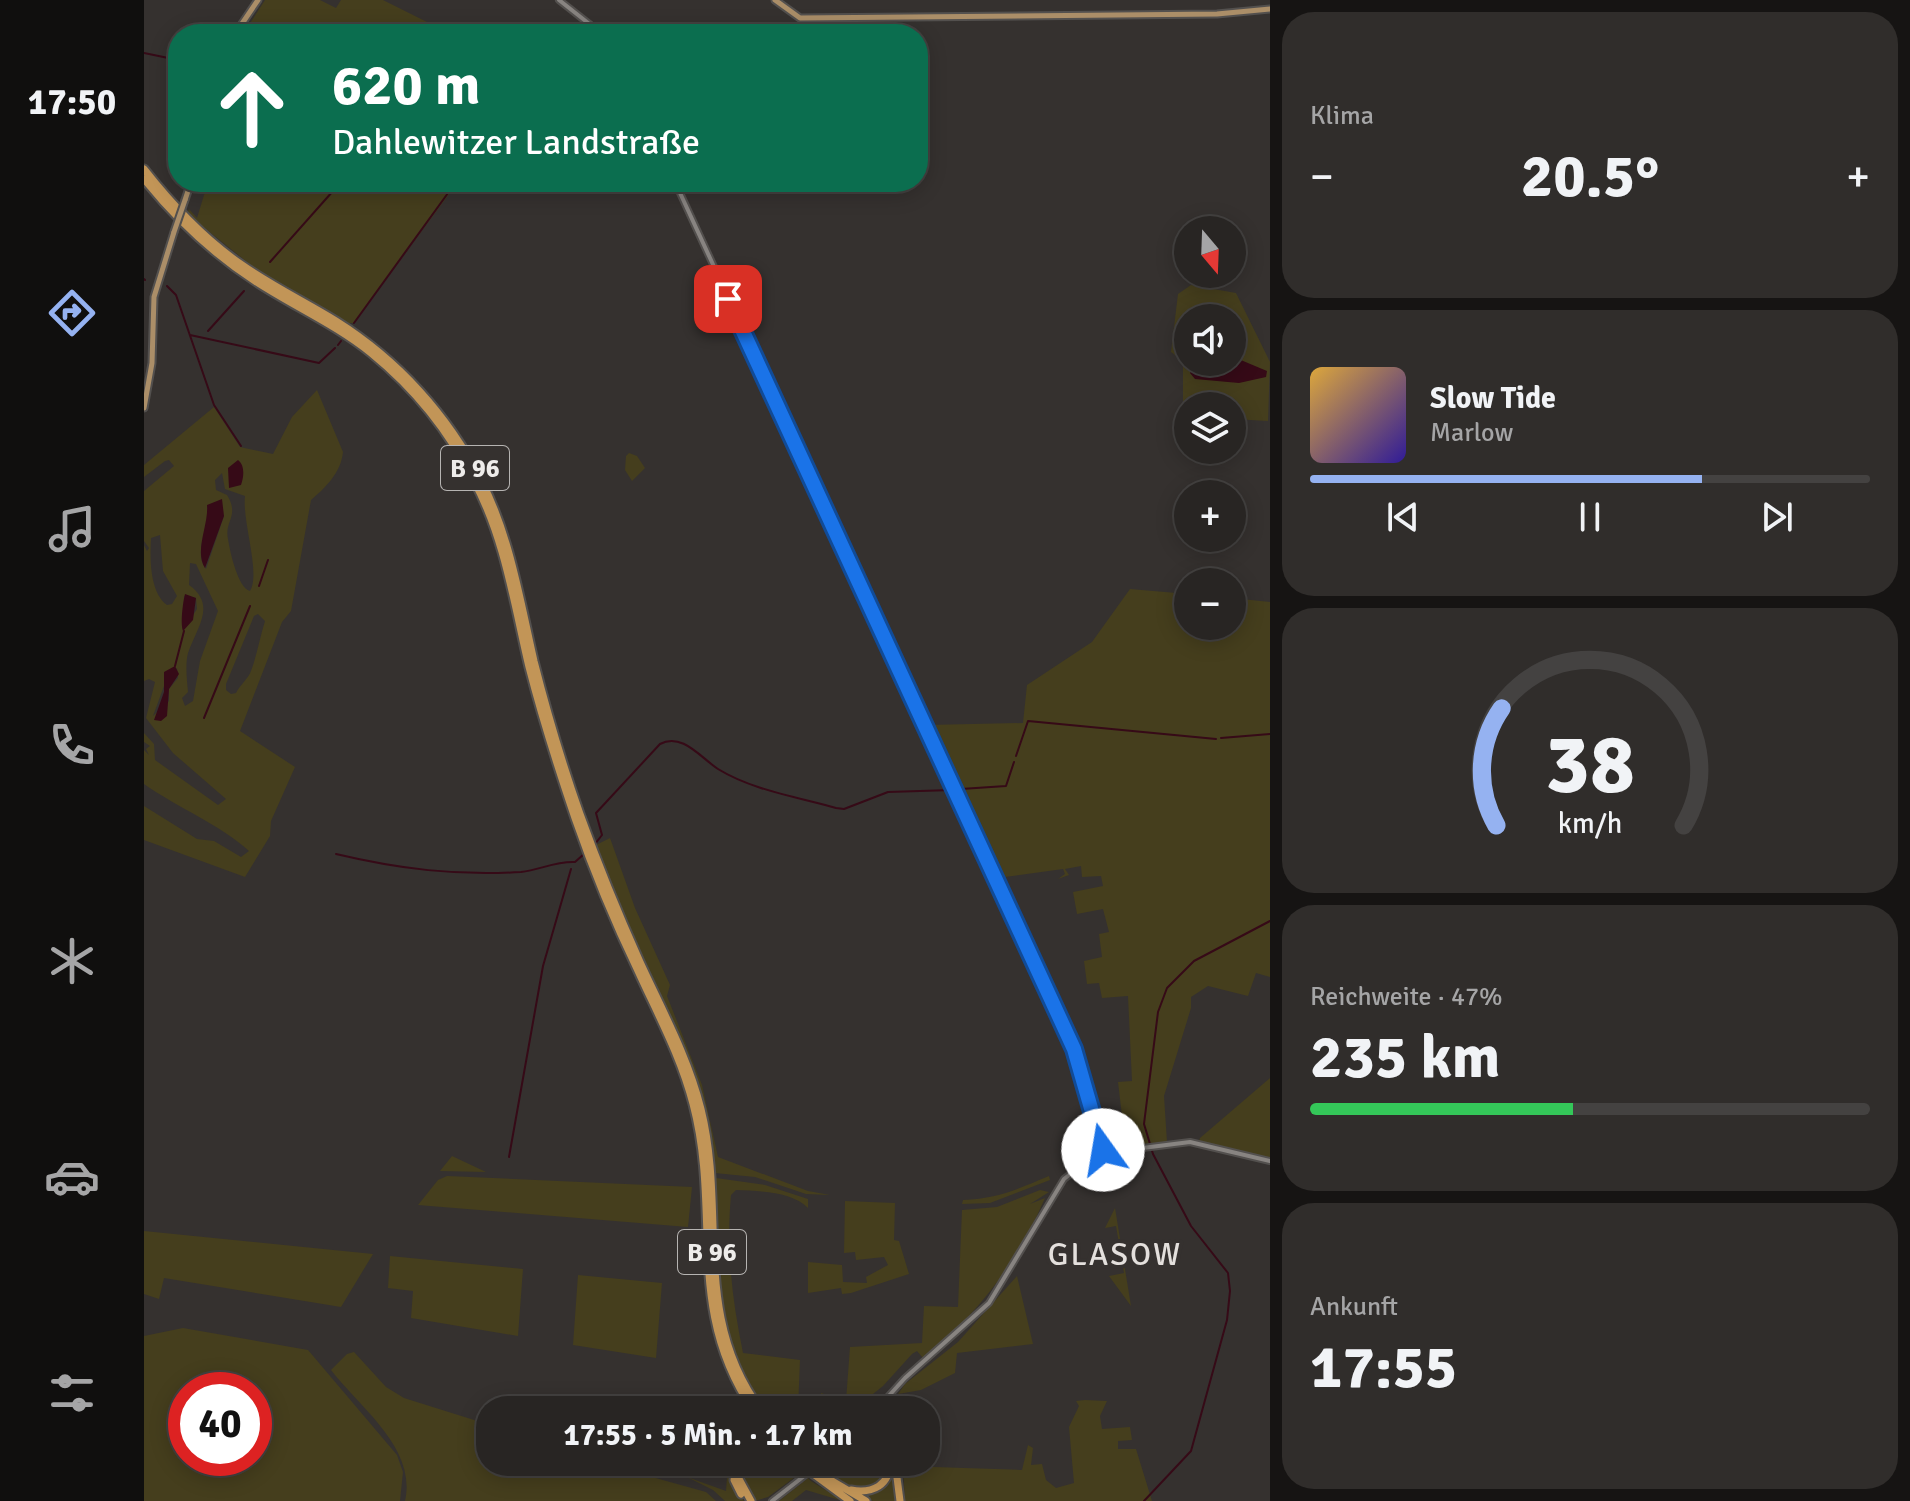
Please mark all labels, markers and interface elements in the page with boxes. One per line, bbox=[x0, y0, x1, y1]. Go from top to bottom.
text: 620 m bbox=[332, 51, 480, 120]
icon: ahead bbox=[200, 56, 304, 160]
text: 17:50 bbox=[28, 80, 116, 125]
text: Klima bbox=[1310, 100, 1374, 132]
text: Dahlewitzer Landstraße bbox=[332, 120, 700, 165]
text: 20.5° bbox=[1521, 140, 1659, 214]
text: − bbox=[1310, 150, 1334, 204]
text: + bbox=[1846, 150, 1870, 204]
north arrow bbox=[1174, 216, 1246, 288]
map controls bbox=[1174, 216, 1246, 640]
pin bbox=[694, 265, 762, 333]
icon: arrive bbox=[706, 277, 750, 321]
icon: directions bbox=[44, 285, 100, 341]
button: sound bbox=[1174, 304, 1246, 376]
text: Slow Tide bbox=[1430, 380, 1556, 417]
button: layers bbox=[1174, 392, 1246, 464]
text: Marlow bbox=[1430, 417, 1513, 449]
road number: B 96 bbox=[441, 446, 509, 490]
button: + bbox=[1174, 480, 1246, 552]
icon: previous bbox=[1381, 495, 1425, 539]
icon: pause bbox=[1568, 495, 1612, 539]
icon: next bbox=[1755, 495, 1799, 539]
icon: music bbox=[44, 501, 100, 557]
button: − bbox=[1174, 568, 1246, 640]
text: 38 bbox=[1545, 714, 1635, 816]
icon: phone bbox=[44, 717, 100, 773]
text: km/h bbox=[1558, 807, 1622, 842]
icon: climate bbox=[44, 933, 100, 989]
text: Reichweite · 47% bbox=[1310, 981, 1503, 1013]
text: 235 km bbox=[1310, 1021, 1500, 1095]
position arrow bbox=[1061, 1108, 1145, 1192]
icon: car bbox=[44, 1149, 100, 1205]
road number: B 96 bbox=[678, 1230, 746, 1274]
district label: GLASOW bbox=[1048, 1235, 1182, 1274]
text: Ankunft bbox=[1310, 1291, 1398, 1323]
text: 17:55 bbox=[1310, 1331, 1457, 1405]
icon: filters bbox=[44, 1365, 100, 1421]
speed limit sign: 40 bbox=[168, 1372, 272, 1476]
text: 17:55 · 5 Min. · 1.7 km bbox=[563, 1417, 853, 1454]

